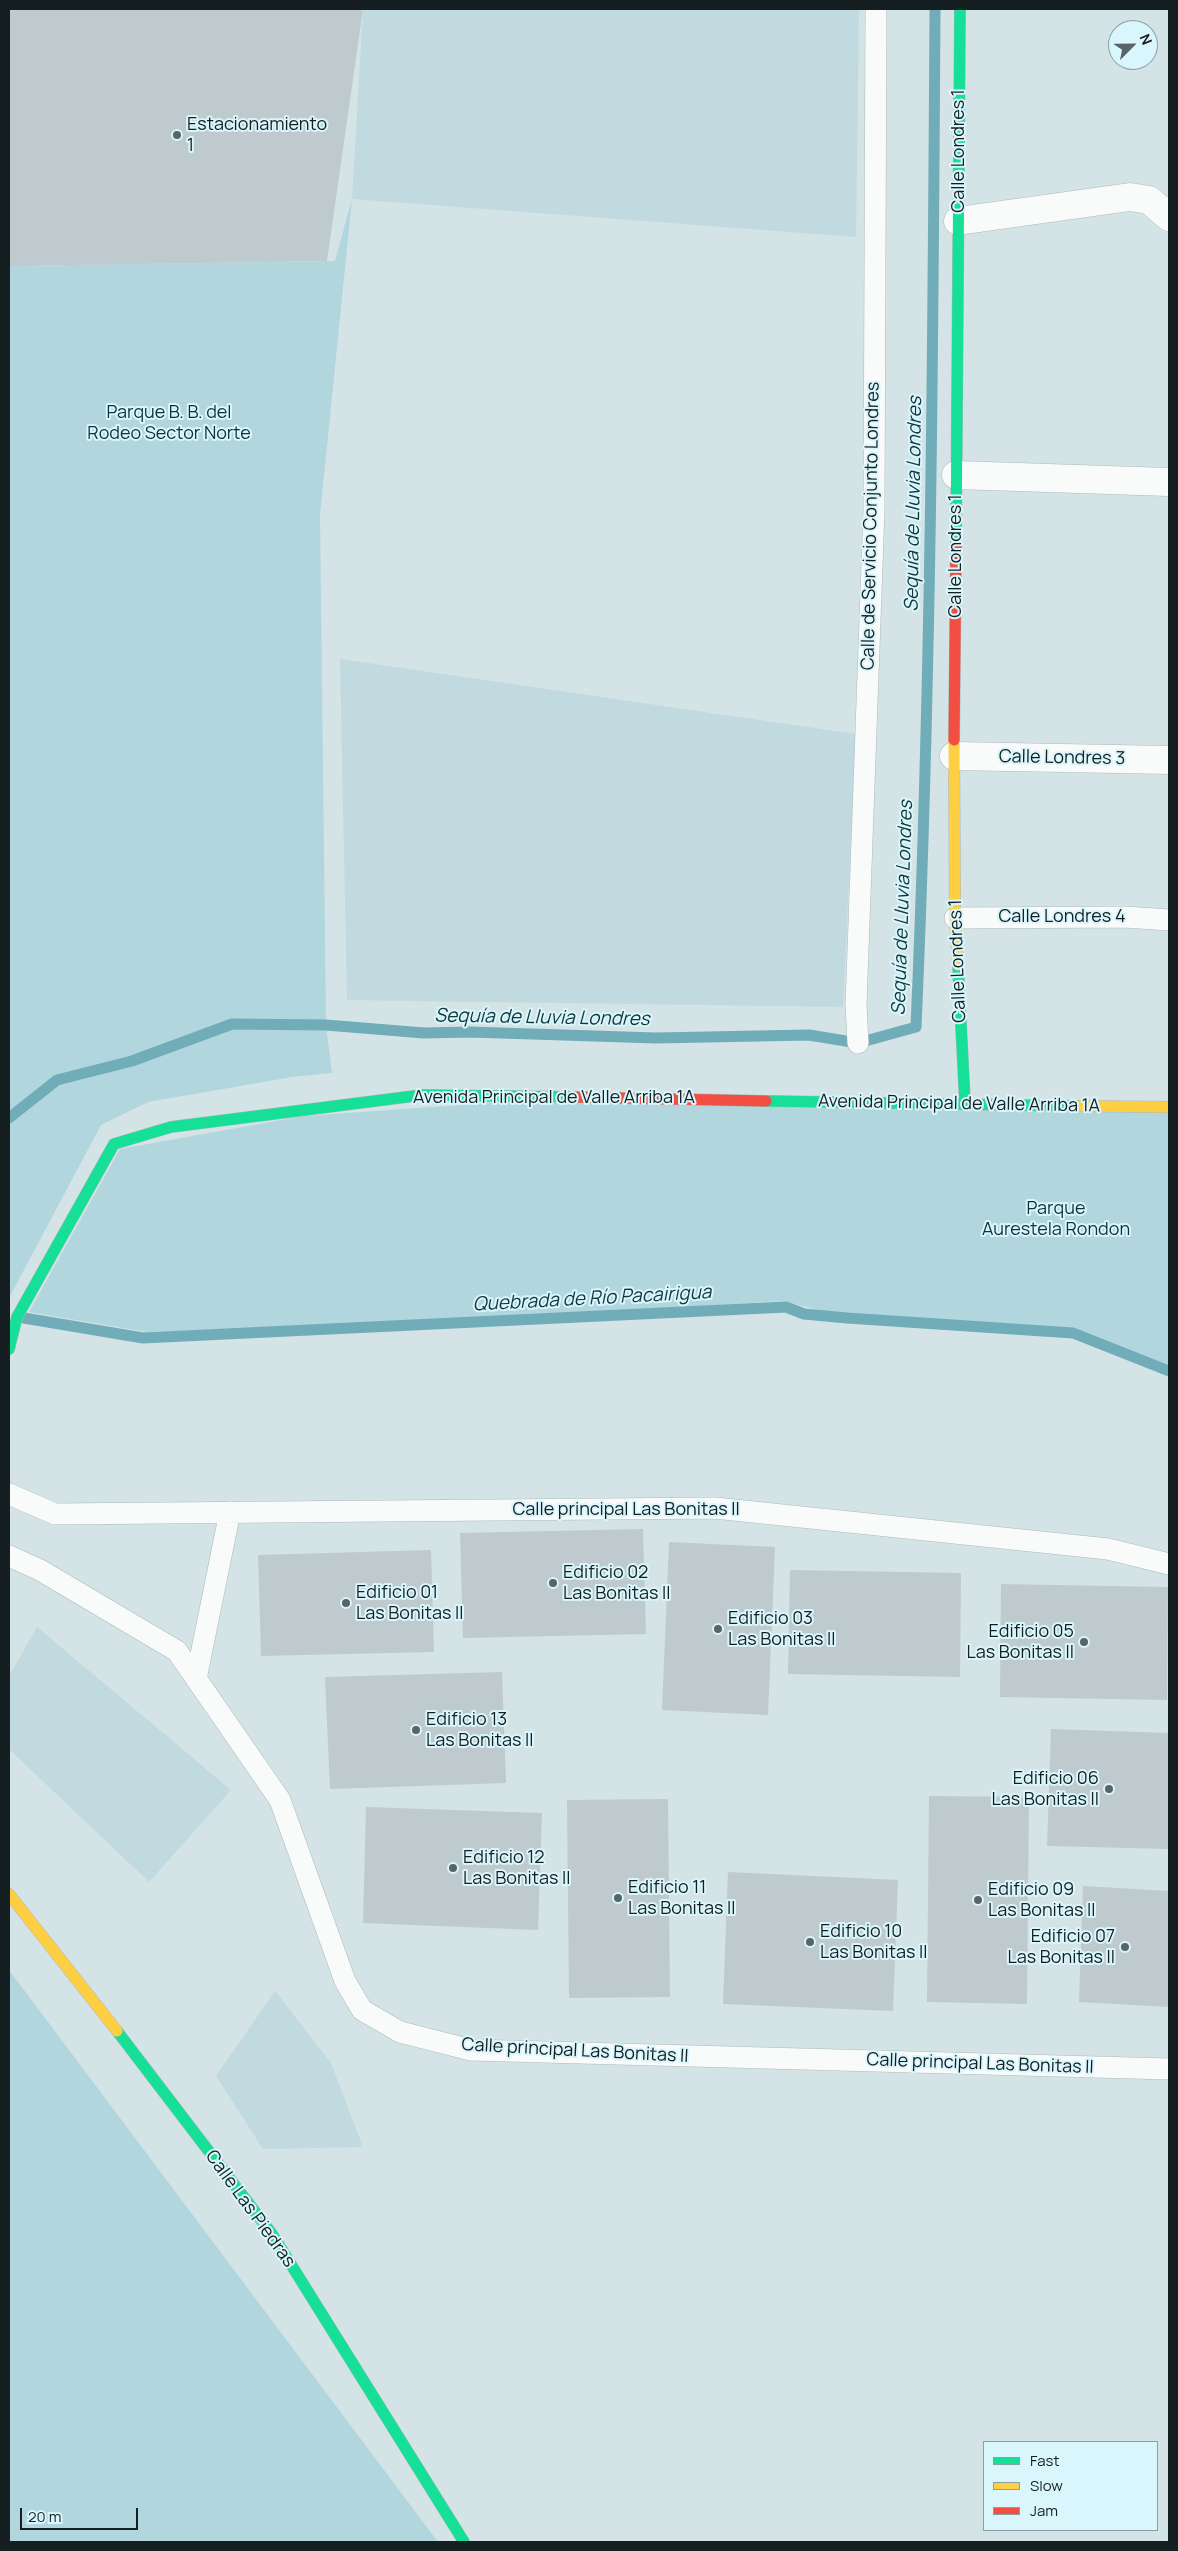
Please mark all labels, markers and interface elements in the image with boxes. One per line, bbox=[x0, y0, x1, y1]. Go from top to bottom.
north arrow bbox=[1108, 20, 1158, 70]
text: N bbox=[1136, 31, 1157, 48]
street label: Calle Londres 1 bbox=[948, 89, 970, 213]
place label: Estacionamiento 1 bbox=[187, 114, 327, 156]
marker: Estacionamiento 1 bbox=[171, 129, 183, 141]
street label: Calle de Servicio Conjunto Londres bbox=[858, 382, 884, 670]
water label: Sequía de Lluvia Londres bbox=[901, 396, 927, 612]
park label: Parque B. B. del Rodeo Sector Norte bbox=[87, 402, 251, 444]
street label: Calle Londres 1 bbox=[945, 494, 967, 618]
street label: Calle Londres 3 bbox=[999, 746, 1125, 770]
water label: Sequía de Lluvia Londres bbox=[888, 800, 918, 1016]
street label: Calle Londres 1 bbox=[945, 899, 971, 1023]
street label: Calle Londres 4 bbox=[998, 906, 1126, 928]
water label: Sequía de Lluvia Londres bbox=[434, 1005, 650, 1031]
street label: Avenida Principal de Valle Arriba 1A bbox=[413, 1087, 695, 1109]
street label: Avenida Principal de Valle Arriba 1A bbox=[818, 1091, 1100, 1117]
park label: Parque Aurestela Rondon bbox=[982, 1198, 1130, 1240]
water label: Quebrada de Río Pacairigua bbox=[472, 1281, 712, 1317]
street label: Calle principal Las Bonitas II bbox=[512, 1499, 740, 1521]
place label: Edificio 02 Las Bonitas II bbox=[563, 1562, 670, 1605]
marker: Edificio 02 Las Bonitas II bbox=[547, 1577, 559, 1589]
place label: Edificio 01 Las Bonitas II bbox=[356, 1582, 463, 1625]
marker: Edificio 01 Las Bonitas II bbox=[340, 1597, 352, 1609]
place label: Edificio 03 Las Bonitas II bbox=[728, 1608, 835, 1650]
place label: Edificio 05 Las Bonitas II bbox=[967, 1621, 1074, 1664]
marker: Edificio 03 Las Bonitas II bbox=[712, 1623, 724, 1635]
marker: Edificio 05 Las Bonitas II bbox=[1078, 1636, 1090, 1648]
place label: Edificio 13 Las Bonitas II bbox=[426, 1709, 533, 1752]
marker: Edificio 13 Las Bonitas II bbox=[410, 1724, 422, 1736]
place label: Edificio 06 Las Bonitas II bbox=[992, 1768, 1099, 1810]
marker: Edificio 06 Las Bonitas II bbox=[1103, 1783, 1115, 1795]
place label: Edificio 12 Las Bonitas II bbox=[463, 1847, 570, 1890]
marker: Edificio 12 Las Bonitas II bbox=[447, 1862, 459, 1874]
place label: Edificio 11 Las Bonitas II bbox=[628, 1877, 735, 1920]
place label: Edificio 09 Las Bonitas II bbox=[988, 1879, 1095, 1922]
marker: Edificio 11 Las Bonitas II bbox=[612, 1892, 624, 1904]
marker: Edificio 09 Las Bonitas II bbox=[972, 1894, 984, 1906]
place label: Edificio 10 Las Bonitas II bbox=[820, 1921, 927, 1964]
place label: Edificio 07 Las Bonitas II bbox=[1008, 1926, 1115, 1968]
marker: Edificio 10 Las Bonitas II bbox=[804, 1936, 816, 1948]
marker: Edificio 07 Las Bonitas II bbox=[1119, 1941, 1131, 1953]
street label: Calle principal Las Bonitas II bbox=[461, 2034, 689, 2068]
street label: Calle principal Las Bonitas II bbox=[866, 2049, 1094, 2079]
street label: Calle Las Piedras bbox=[200, 2146, 300, 2272]
legend bbox=[983, 2441, 1158, 2531]
text: Fast bbox=[1030, 2450, 1059, 2471]
text: Slow bbox=[1030, 2475, 1063, 2496]
scale bar bbox=[22, 2498, 140, 2530]
text: Jam bbox=[1030, 2500, 1058, 2521]
text: 20 m bbox=[28, 2506, 61, 2527]

